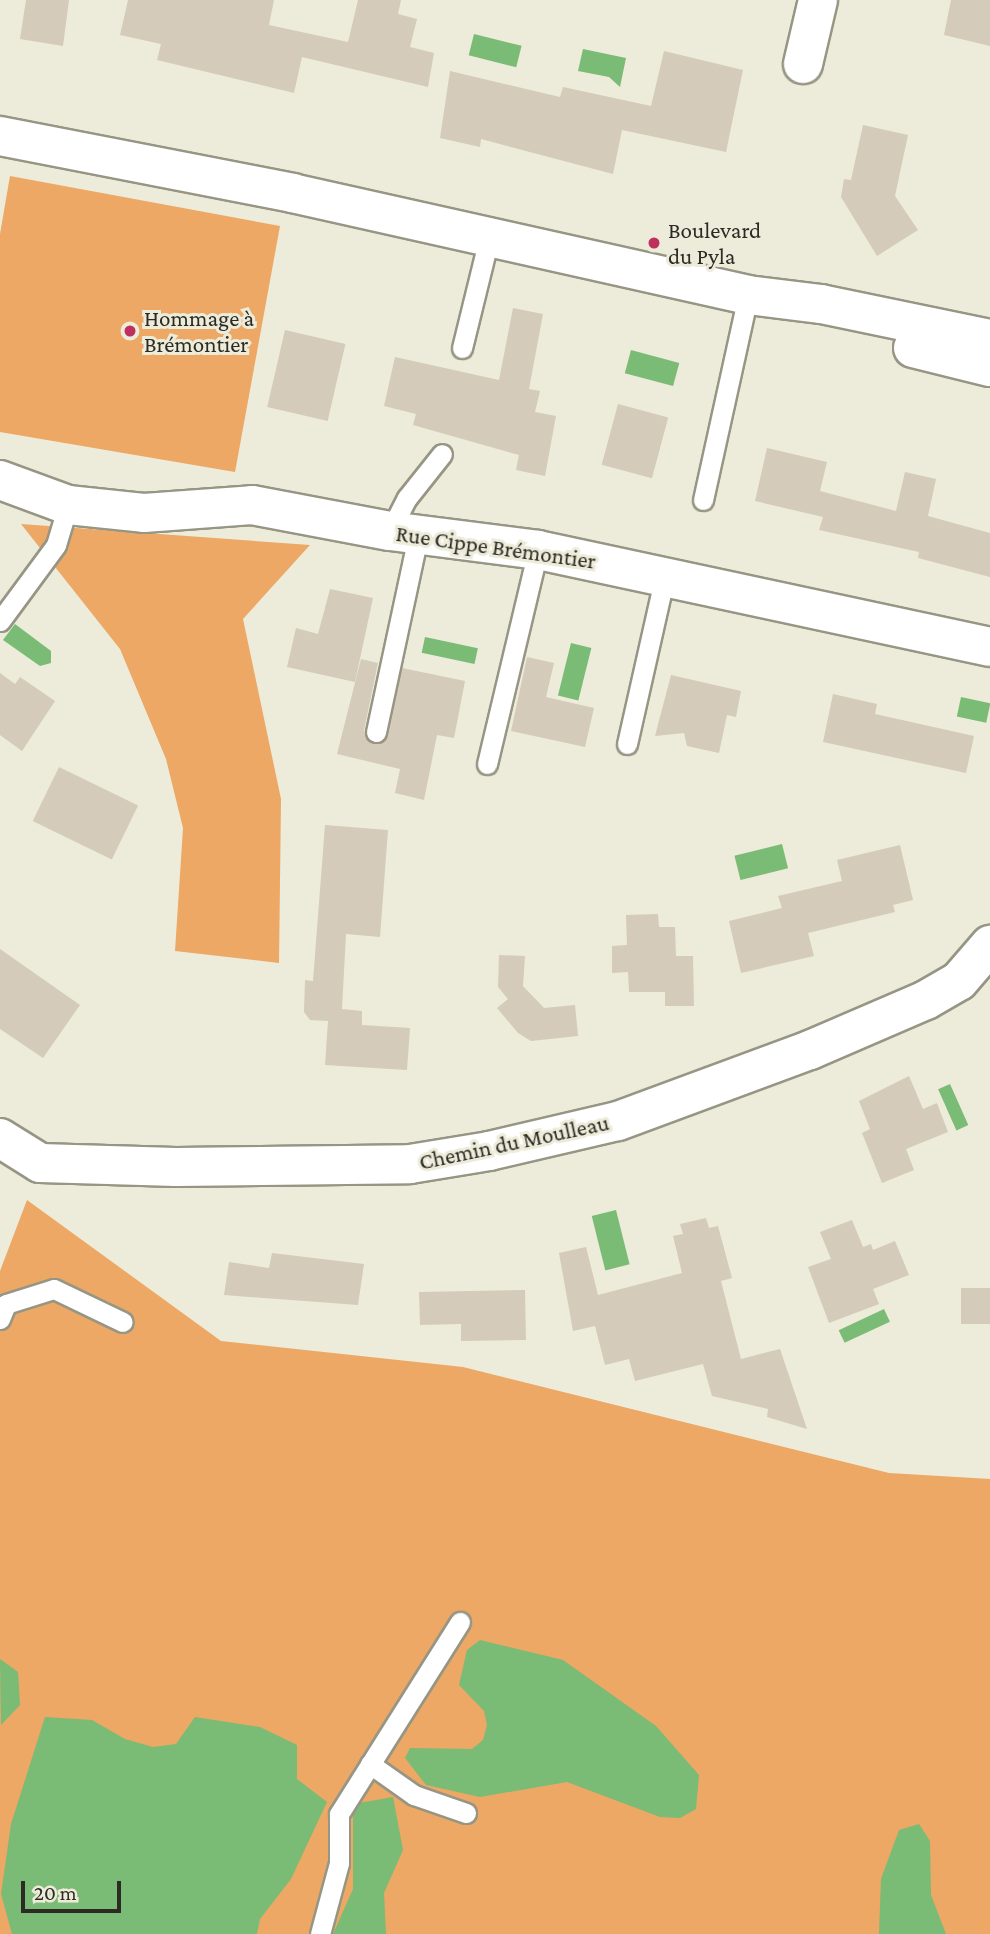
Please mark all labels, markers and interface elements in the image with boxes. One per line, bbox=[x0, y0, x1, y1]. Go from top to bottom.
place label: Boulevard du Pyla bbox=[668, 216, 761, 270]
marker: Boulevard du Pyla bbox=[646, 235, 662, 251]
place label: Hommage à Brémontier bbox=[144, 304, 254, 358]
marker: Hommage à Brémontier bbox=[122, 323, 138, 339]
street label: Rue Cippe Brémontier bbox=[394, 519, 598, 575]
street label: Chemin du Moulleau bbox=[416, 1108, 612, 1176]
scale bar bbox=[24, 1868, 124, 1912]
text: 20 m bbox=[34, 1881, 77, 1905]

